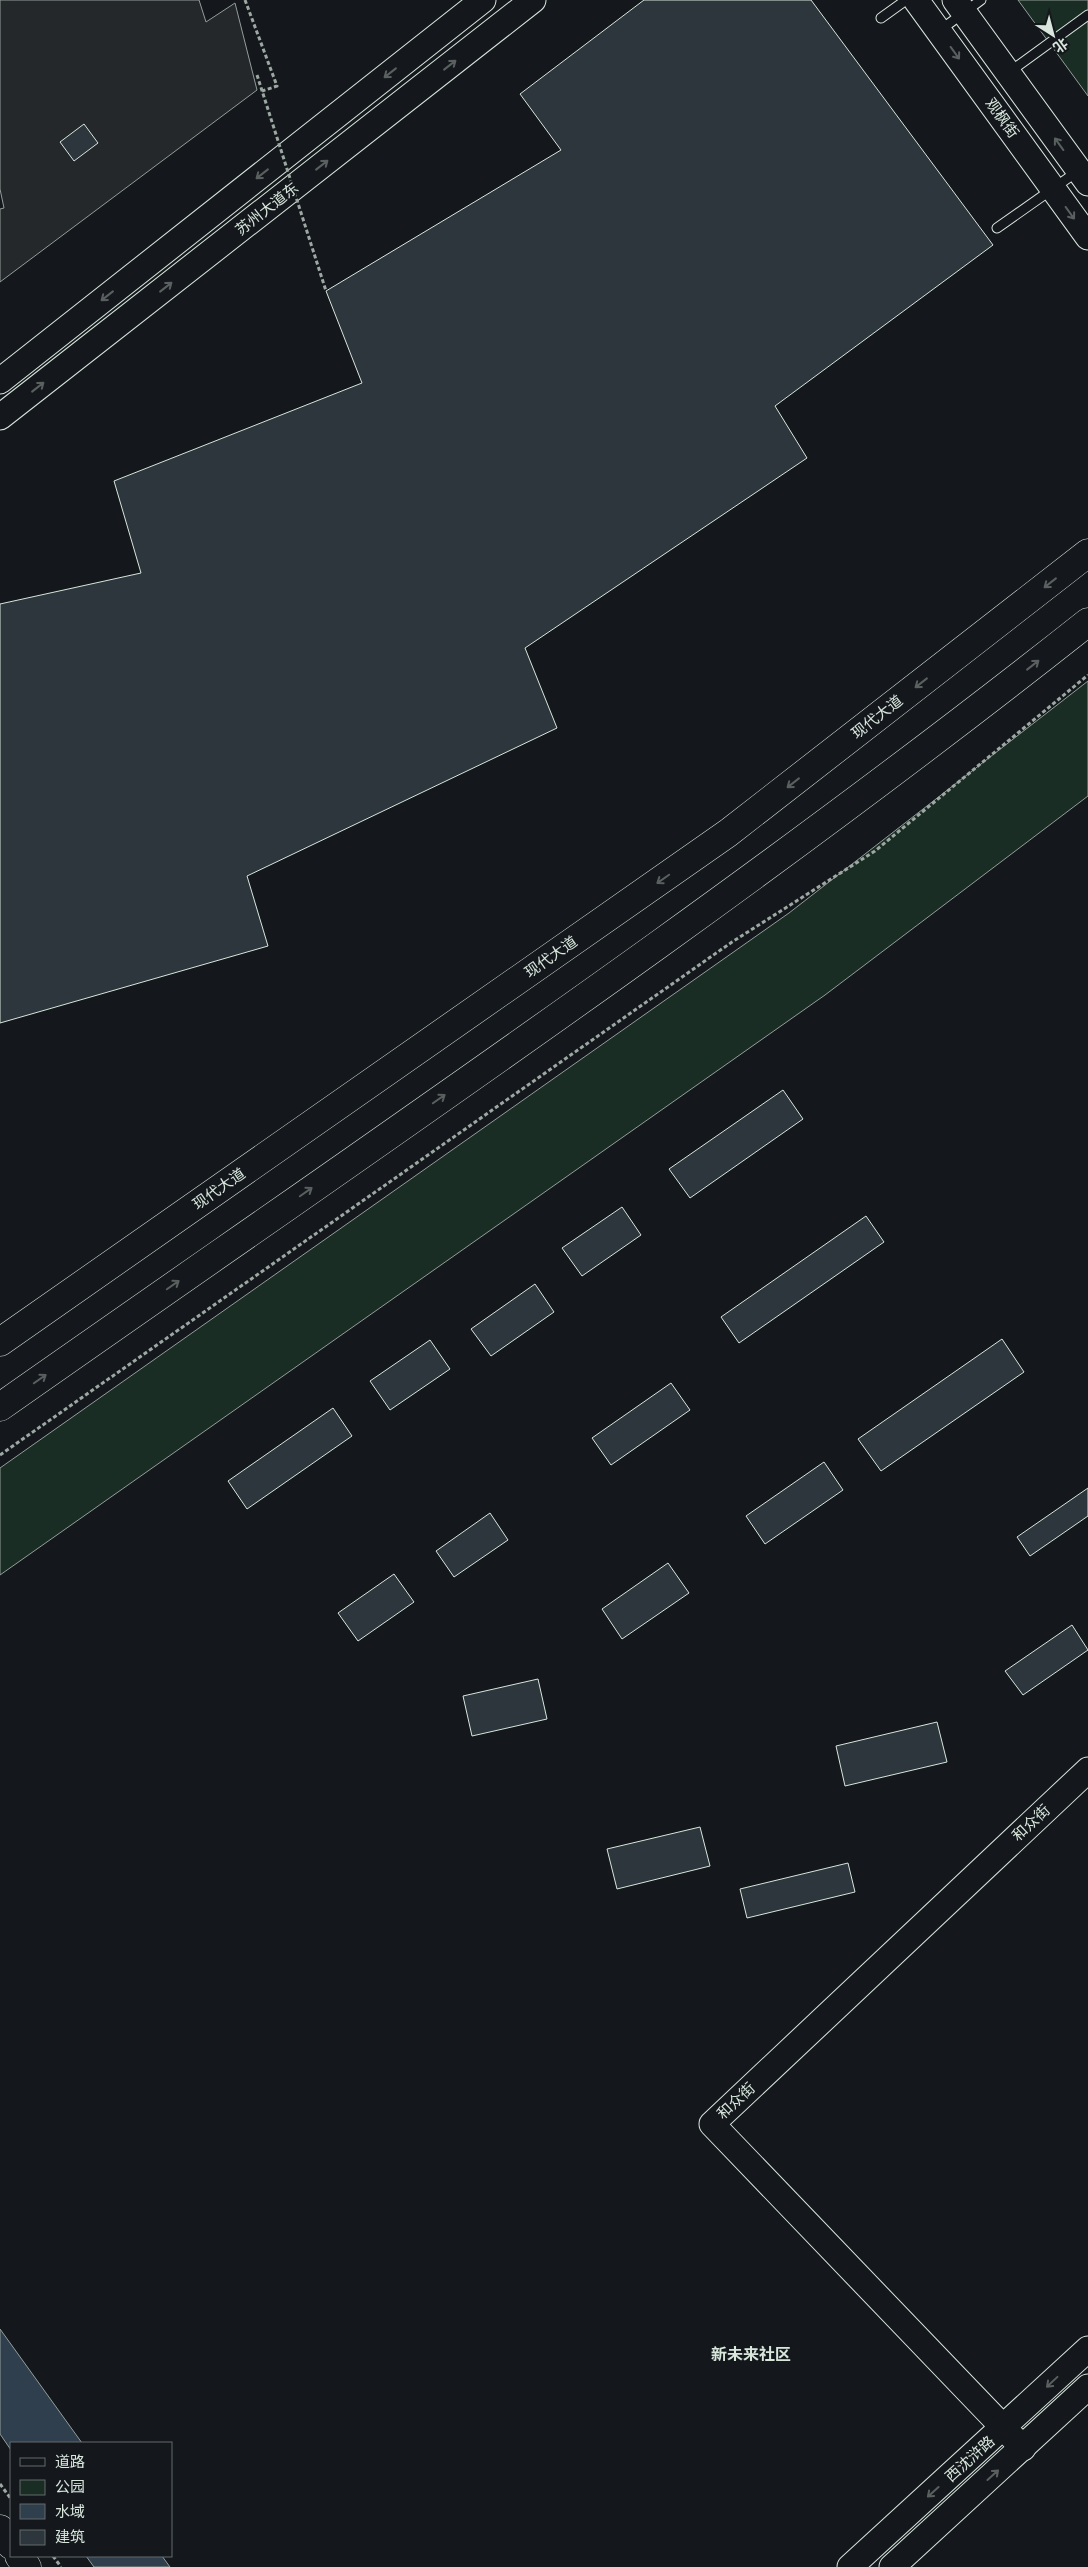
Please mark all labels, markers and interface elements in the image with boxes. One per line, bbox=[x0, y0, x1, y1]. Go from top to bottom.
north arrow bbox=[1028, 10, 1078, 60]
text: 北 bbox=[1050, 35, 1071, 56]
one-way arrow bbox=[950, 46, 960, 60]
one-way arrow bbox=[443, 60, 456, 71]
one-way arrow bbox=[384, 68, 397, 79]
street label: 观枫街 bbox=[982, 95, 1023, 141]
one-way arrow bbox=[1054, 137, 1064, 151]
one-way arrow bbox=[315, 160, 328, 171]
one-way arrow bbox=[255, 169, 269, 179]
street label: 苏州大道东 bbox=[232, 179, 301, 238]
one-way arrow bbox=[1065, 205, 1076, 219]
one-way arrow bbox=[159, 282, 172, 293]
one-way arrow bbox=[101, 291, 114, 302]
one-way arrow bbox=[31, 382, 44, 393]
one-way arrow bbox=[1043, 577, 1056, 588]
one-way arrow bbox=[1026, 660, 1039, 671]
one-way arrow bbox=[915, 677, 928, 688]
street label: 现代大道 bbox=[848, 691, 906, 742]
one-way arrow bbox=[787, 777, 800, 788]
one-way arrow bbox=[656, 874, 670, 884]
street label: 现代大道 bbox=[521, 932, 580, 981]
one-way arrow bbox=[432, 1094, 446, 1104]
street label: 现代大道 bbox=[189, 1164, 248, 1213]
one-way arrow bbox=[299, 1187, 313, 1197]
one-way arrow bbox=[166, 1280, 180, 1290]
one-way arrow bbox=[33, 1374, 47, 1384]
street label: 和众街 bbox=[1008, 1801, 1053, 1844]
street label: 和众街 bbox=[713, 2079, 758, 2122]
district label: 新未来社区 bbox=[711, 2345, 791, 2363]
one-way arrow bbox=[1046, 2376, 1059, 2388]
street label: 西沈浒路 bbox=[942, 2432, 998, 2485]
legend bbox=[10, 2442, 172, 2557]
text: 道路 bbox=[55, 2453, 85, 2470]
one-way arrow bbox=[987, 2469, 1000, 2481]
text: 公园 bbox=[55, 2478, 85, 2495]
one-way arrow bbox=[926, 2486, 939, 2498]
text: 水域 bbox=[55, 2503, 85, 2520]
text: 建筑 bbox=[55, 2528, 85, 2545]

